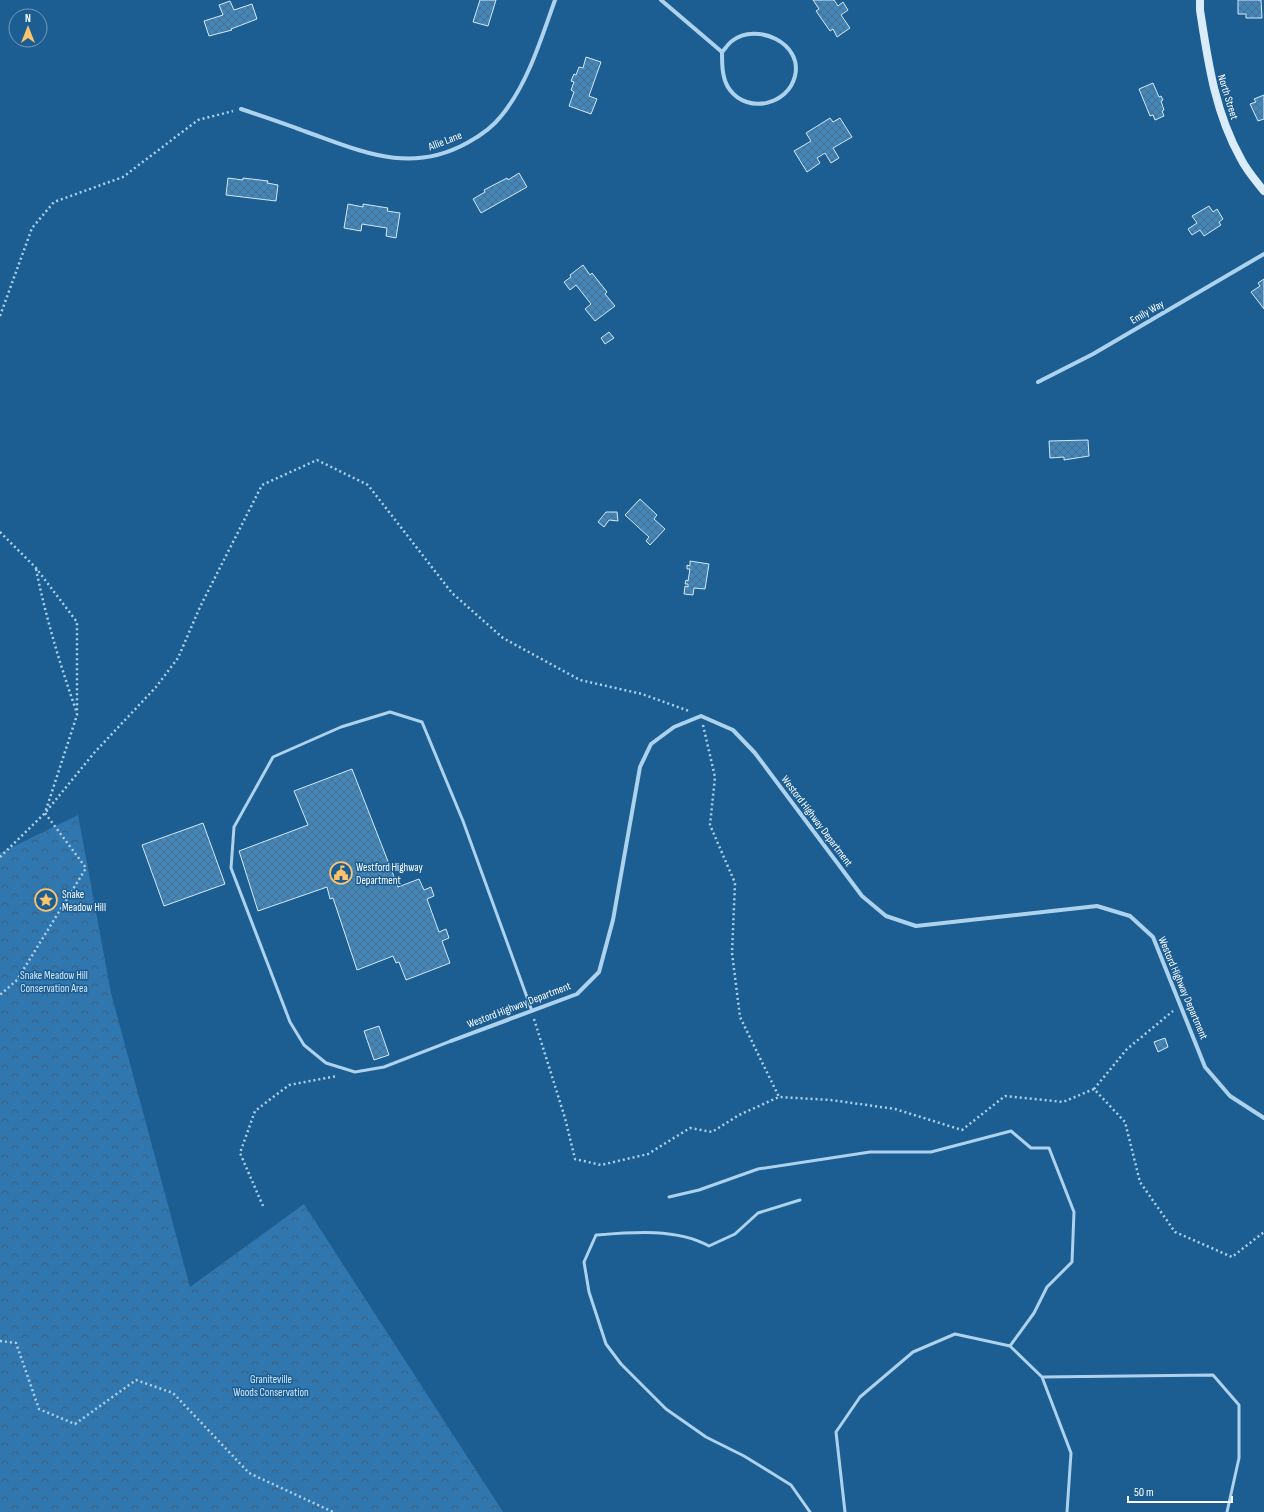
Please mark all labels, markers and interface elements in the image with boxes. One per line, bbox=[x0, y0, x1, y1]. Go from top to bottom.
north arrow bbox=[8, 8, 48, 48]
text: N bbox=[25, 12, 31, 25]
street label: North Street bbox=[1215, 73, 1241, 122]
street label: Allie Lane bbox=[425, 129, 464, 154]
street label: Emily Way bbox=[1128, 297, 1167, 327]
street label: Westord Highway Department bbox=[779, 773, 856, 869]
public building icon: Westford Highway Department bbox=[328, 860, 354, 886]
place label: Westford Highway Department bbox=[356, 861, 423, 887]
place icon: Snake Meadow Hill bbox=[33, 887, 59, 913]
place label: Snake Meadow Hill bbox=[62, 888, 106, 914]
street label: Westord Highway Department bbox=[1155, 935, 1211, 1042]
park label: Snake Meadow Hill Conservation Area bbox=[20, 969, 88, 995]
street label: Westord Highway Department bbox=[465, 979, 573, 1031]
park label: Graniteville Woods Conservation bbox=[233, 1373, 309, 1399]
scale bar bbox=[1128, 1478, 1232, 1504]
text: 50 m bbox=[1134, 1485, 1154, 1500]

